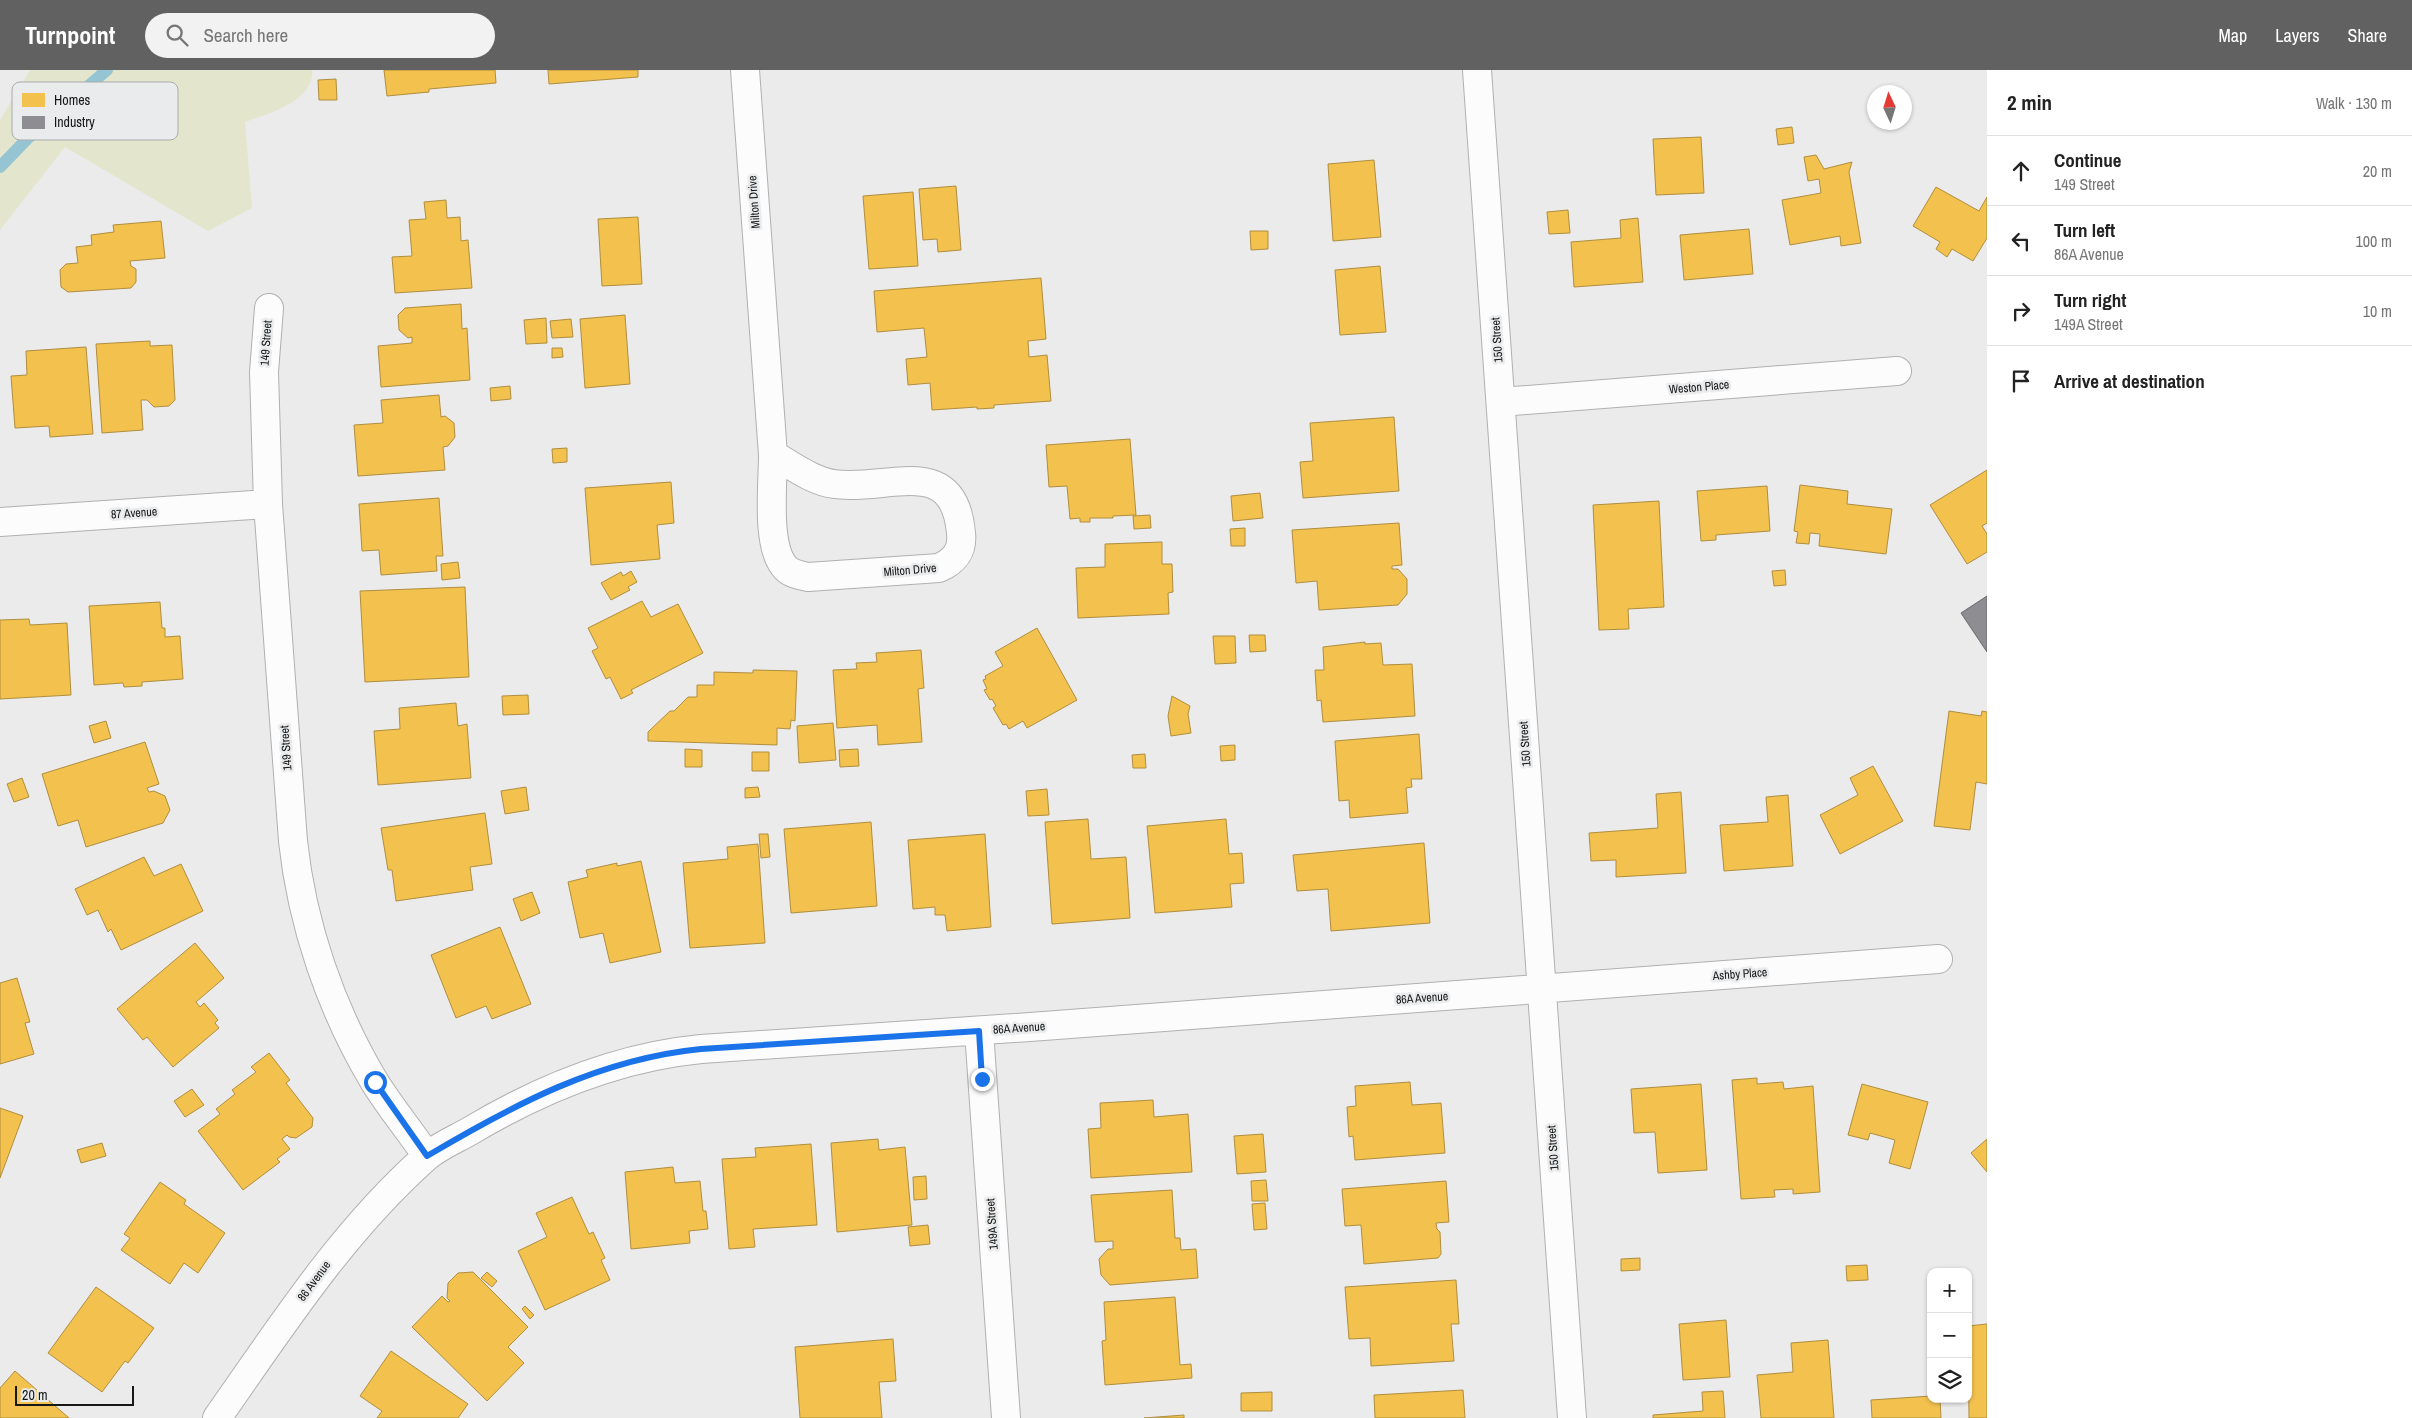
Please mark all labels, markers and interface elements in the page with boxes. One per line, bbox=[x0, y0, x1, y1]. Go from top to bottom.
search box bbox=[145, 13, 495, 58]
text: Turnpoint bbox=[25, 19, 115, 51]
icon: search bbox=[163, 21, 191, 49]
text: Search here bbox=[203, 22, 288, 48]
text: Map bbox=[2219, 23, 2247, 48]
text: Layers bbox=[2275, 23, 2320, 48]
text: Share bbox=[2348, 23, 2387, 48]
legend bbox=[12, 82, 178, 140]
north arrow bbox=[1867, 85, 1912, 130]
text: 2 min bbox=[2007, 88, 2052, 117]
text: Homes bbox=[54, 91, 91, 109]
text: Walk · 130 m bbox=[2316, 92, 2392, 114]
text: Industry bbox=[54, 113, 95, 131]
text: Continue bbox=[2054, 147, 2122, 173]
icon: ahead bbox=[2007, 157, 2035, 185]
text: 20 m bbox=[2363, 160, 2392, 182]
text: 149 Street bbox=[2054, 173, 2115, 195]
street label: Milton Drive bbox=[744, 175, 764, 229]
text: Turn left bbox=[2054, 217, 2115, 243]
icon: left bbox=[2007, 227, 2035, 255]
text: 100 m bbox=[2356, 230, 2392, 252]
text: 86A Avenue bbox=[2054, 243, 2124, 265]
text: Turn right bbox=[2054, 287, 2126, 313]
icon: right bbox=[2007, 297, 2035, 325]
text: 10 m bbox=[2363, 300, 2392, 322]
text: 149A Street bbox=[2054, 313, 2123, 335]
street label: 150 Street bbox=[1487, 317, 1507, 363]
street label: 149 Street bbox=[256, 320, 276, 366]
icon: arrive bbox=[2007, 367, 2035, 395]
text: Arrive at destination bbox=[2054, 368, 2205, 394]
street label: Weston Place bbox=[1668, 376, 1730, 398]
street label: 87 Avenue bbox=[110, 503, 158, 523]
street label: Milton Drive bbox=[883, 560, 937, 580]
street label: 150 Street bbox=[1515, 721, 1535, 767]
street label: 149 Street bbox=[276, 725, 296, 771]
street label: Ashby Place bbox=[1711, 964, 1768, 984]
street label: 86A Avenue bbox=[1395, 988, 1449, 1008]
street label: 86A Avenue bbox=[992, 1018, 1046, 1038]
route end bbox=[971, 1068, 994, 1091]
route start bbox=[364, 1071, 387, 1094]
street label: 150 Street bbox=[1543, 1125, 1563, 1171]
street label: 149A Street bbox=[982, 1198, 1002, 1250]
street label: 86 Avenue bbox=[294, 1258, 334, 1304]
map controls bbox=[1927, 1268, 1972, 1403]
button: + bbox=[1927, 1268, 1972, 1313]
button: − bbox=[1927, 1313, 1972, 1358]
button: layers bbox=[1927, 1358, 1972, 1403]
scale bar bbox=[15, 1383, 134, 1406]
text: 20 m bbox=[22, 1386, 48, 1404]

